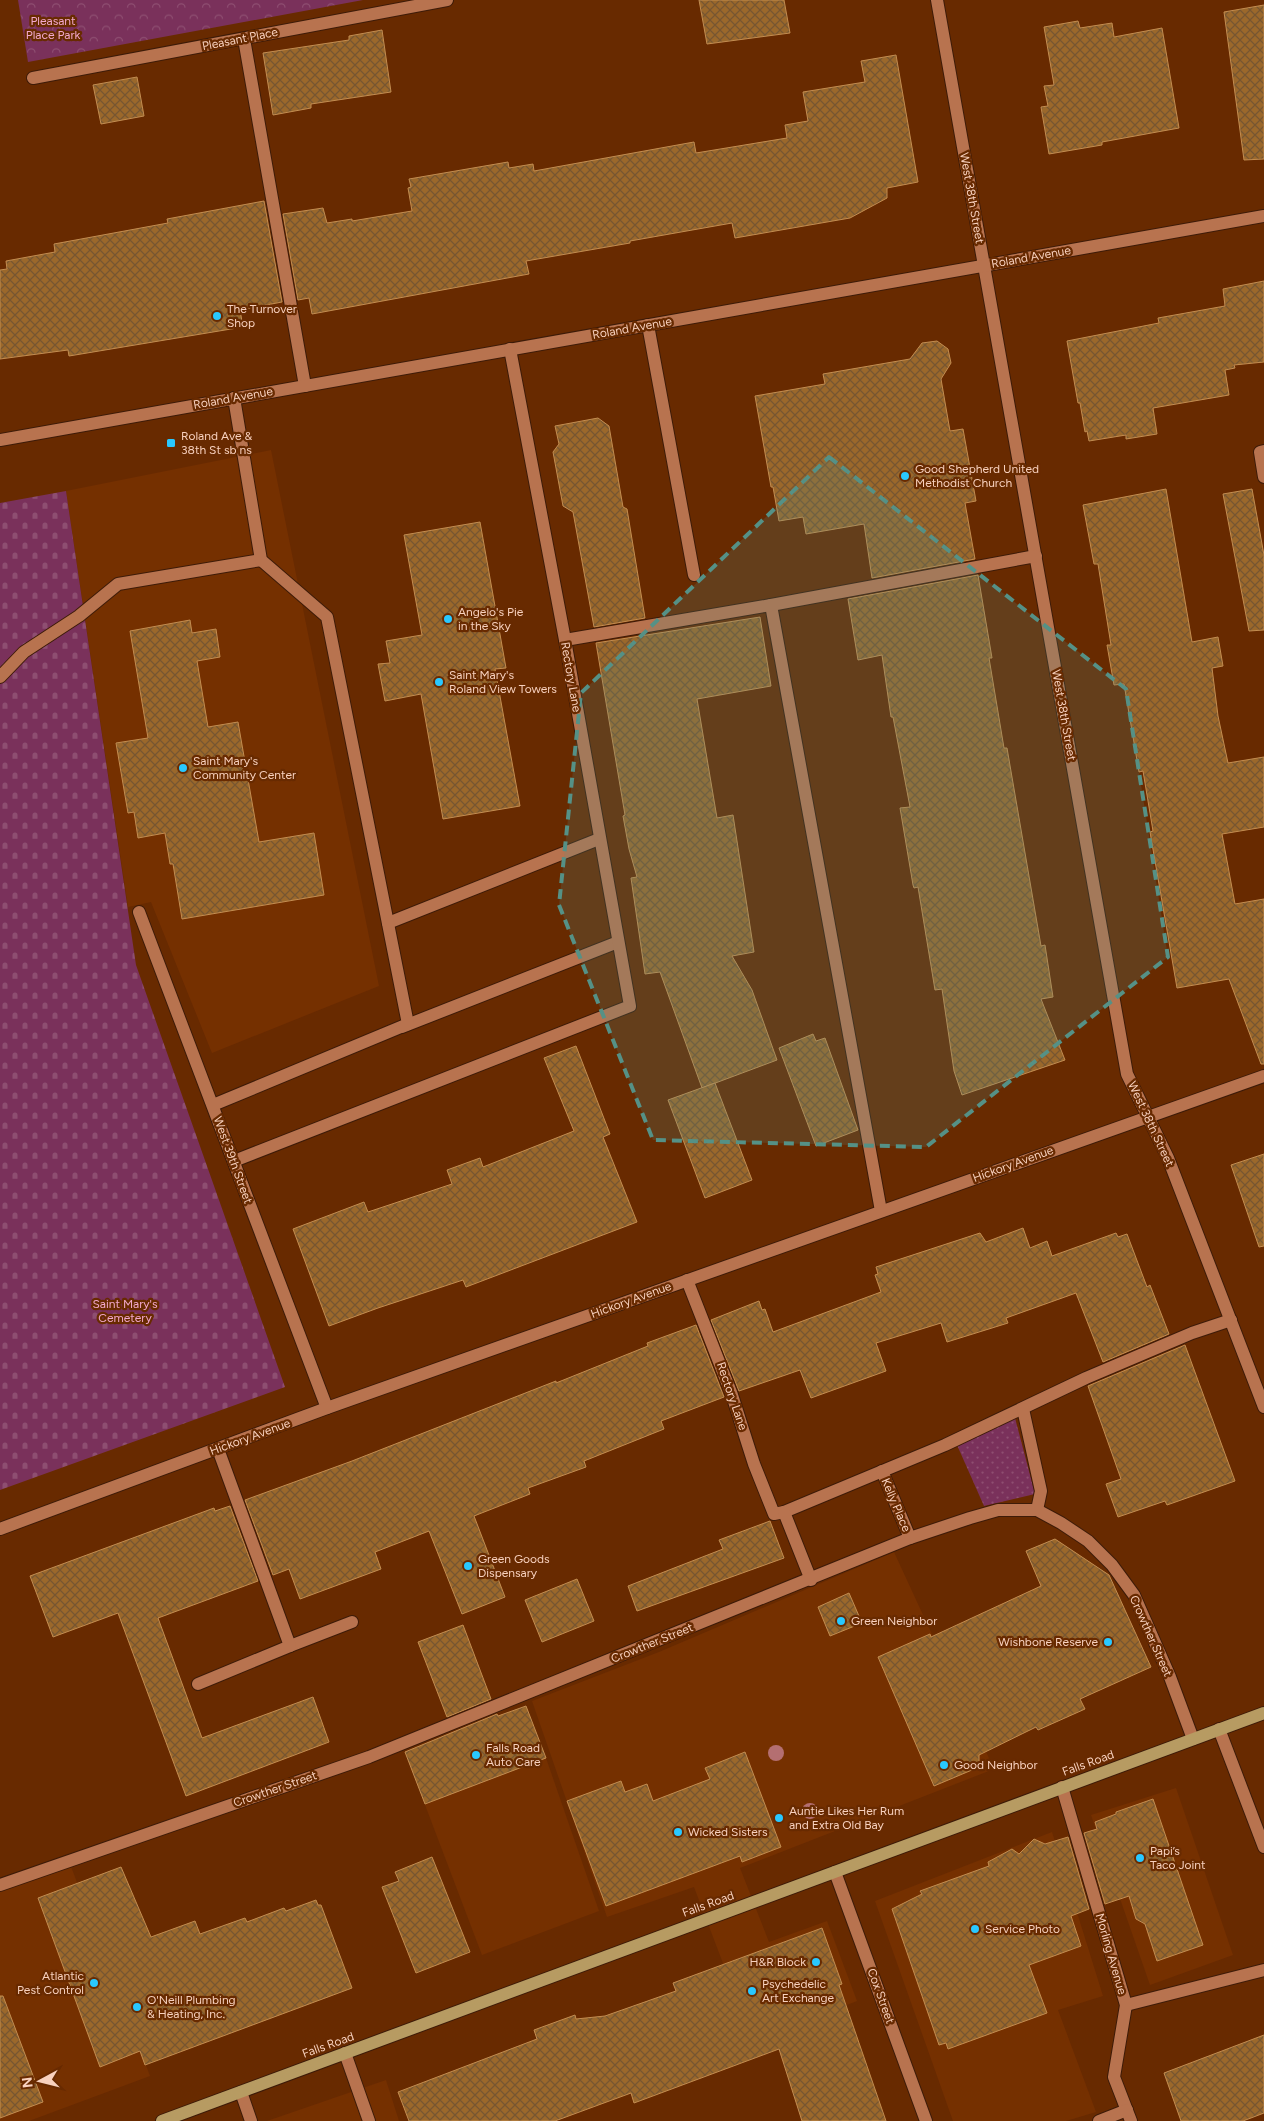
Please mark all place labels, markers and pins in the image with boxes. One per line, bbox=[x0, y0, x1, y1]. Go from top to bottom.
place label: The Turnover Shop bbox=[227, 302, 297, 330]
marker: The Turnover Shop bbox=[211, 310, 223, 322]
place label: Roland Ave & 38th St sb ns bbox=[181, 429, 253, 457]
marker: Roland Ave & 38th St sb ns bbox=[165, 437, 177, 449]
place label: Good Shepherd United Methodist Church bbox=[915, 462, 1039, 490]
marker: Good Shepherd United Methodist Church bbox=[899, 470, 911, 482]
place label: Angelo's Pie in the Sky bbox=[458, 605, 524, 633]
marker: Angelo's Pie in the Sky bbox=[442, 613, 454, 625]
place label: Saint Mary's Roland View Towers bbox=[449, 668, 557, 696]
marker: Saint Mary's Roland View Towers bbox=[433, 676, 445, 688]
place label: Saint Mary's Community Center bbox=[193, 754, 296, 782]
marker: Saint Mary's Community Center bbox=[177, 762, 189, 774]
place label: Green Goods Dispensary bbox=[478, 1552, 550, 1580]
marker: Green Goods Dispensary bbox=[462, 1560, 474, 1572]
place label: Green Neighbor bbox=[851, 1614, 937, 1628]
marker: Green Neighbor bbox=[835, 1615, 847, 1627]
place label: Wishbone Reserve bbox=[998, 1635, 1098, 1649]
marker: Wishbone Reserve bbox=[1102, 1636, 1114, 1648]
place label: Falls Road Auto Care bbox=[486, 1741, 541, 1769]
marker: Falls Road Auto Care bbox=[470, 1749, 482, 1761]
place label: Good Neighbor bbox=[954, 1758, 1037, 1772]
marker: Good Neighbor bbox=[938, 1759, 950, 1771]
place label: Auntie Likes Her Rum and Extra Old Bay bbox=[789, 1804, 904, 1832]
marker: Auntie Likes Her Rum and Extra Old Bay bbox=[773, 1812, 785, 1824]
place label: Wicked Sisters bbox=[688, 1825, 768, 1839]
marker: Wicked Sisters bbox=[672, 1826, 684, 1838]
place label: Papi’s Taco Joint bbox=[1150, 1844, 1206, 1872]
marker: Papi’s Taco Joint bbox=[1134, 1852, 1146, 1864]
place label: Service Photo bbox=[985, 1922, 1060, 1936]
marker: Service Photo bbox=[969, 1923, 981, 1935]
place label: H&R Block bbox=[750, 1955, 806, 1969]
marker: H&R Block bbox=[810, 1956, 822, 1968]
place label: Atlantic Pest Control bbox=[17, 1969, 84, 1997]
marker: Atlantic Pest Control bbox=[88, 1977, 100, 1989]
place label: Psychedelic Art Exchange bbox=[762, 1977, 834, 2005]
marker: Psychedelic Art Exchange bbox=[746, 1985, 758, 1997]
place label: O'Neill Plumbing & Heating, Inc. bbox=[147, 1993, 236, 2021]
marker: O'Neill Plumbing & Heating, Inc. bbox=[131, 2001, 143, 2013]

